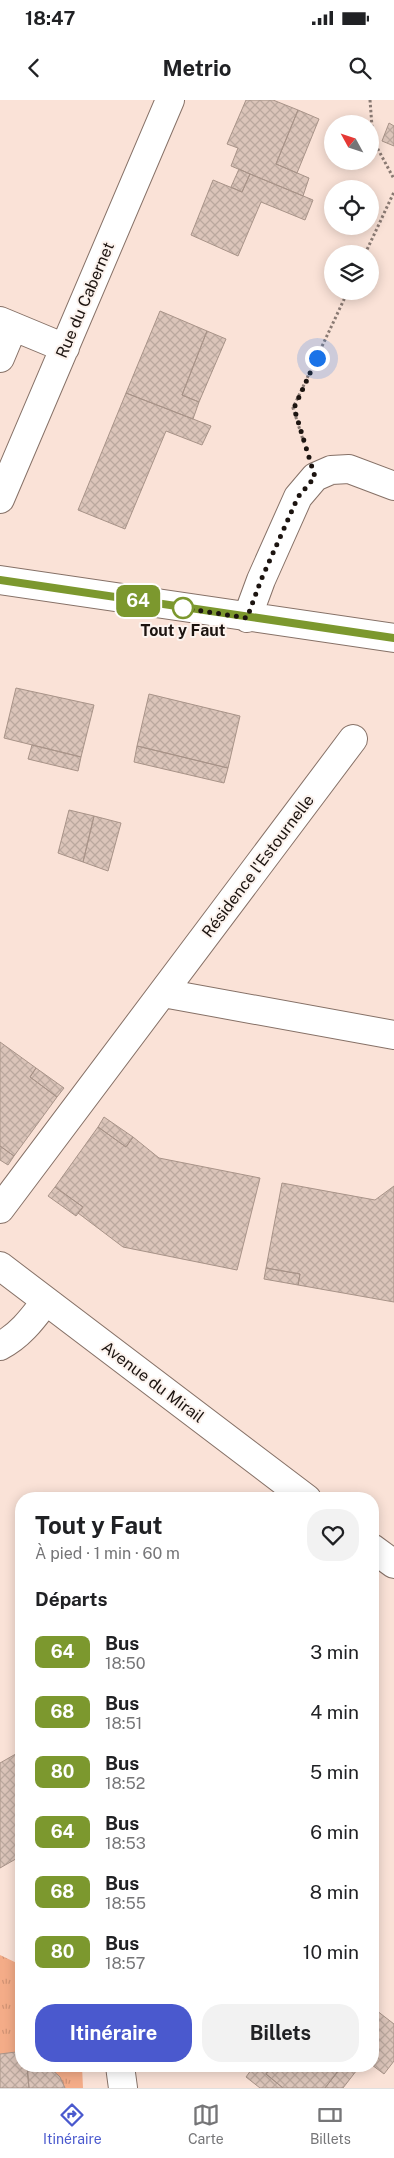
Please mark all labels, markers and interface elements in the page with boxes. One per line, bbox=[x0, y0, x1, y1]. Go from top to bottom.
text: 18:47 bbox=[25, 7, 75, 29]
icon: back bbox=[20, 54, 48, 82]
icon: search bbox=[346, 54, 374, 82]
text: Metrio bbox=[163, 55, 231, 81]
north arrow bbox=[324, 115, 379, 170]
map controls bbox=[324, 115, 379, 300]
button: locate bbox=[324, 180, 379, 235]
street label: Rue du Cabernet bbox=[52, 239, 118, 361]
button: layers bbox=[324, 245, 379, 300]
your location bbox=[305, 346, 330, 371]
line badge: 64 bbox=[116, 585, 160, 617]
text: 64 bbox=[126, 590, 150, 611]
marker: Tout y Faut bbox=[172, 597, 194, 619]
place label: Tout y Faut bbox=[141, 621, 226, 640]
street label: Résidence l'Estournelle bbox=[198, 791, 318, 941]
street label: Avenue du Mirail bbox=[98, 1337, 208, 1427]
button: heart bbox=[307, 1509, 359, 1561]
text: Tout y Faut bbox=[35, 1511, 162, 1539]
text: À pied · 1 min · 60 m bbox=[35, 1544, 180, 1563]
text: Départs bbox=[35, 1588, 107, 1610]
text: Bus bbox=[105, 1632, 139, 1654]
text: 64 bbox=[51, 1641, 74, 1662]
text: 3 min bbox=[310, 1641, 359, 1663]
text: 18:50 bbox=[105, 1654, 146, 1673]
text: Bus bbox=[105, 1692, 139, 1714]
text: 68 bbox=[51, 1701, 74, 1722]
text: 4 min bbox=[310, 1701, 359, 1723]
text: 18:51 bbox=[105, 1714, 142, 1733]
text: Bus bbox=[105, 1752, 139, 1774]
text: 80 bbox=[51, 1761, 74, 1782]
text: 5 min bbox=[310, 1761, 359, 1783]
text: 18:52 bbox=[105, 1774, 145, 1793]
text: Bus bbox=[105, 1812, 139, 1834]
text: 64 bbox=[51, 1821, 74, 1842]
text: 6 min bbox=[310, 1821, 359, 1843]
text: 18:53 bbox=[105, 1834, 146, 1853]
text: Bus bbox=[105, 1872, 139, 1894]
text: 68 bbox=[51, 1881, 74, 1902]
text: 8 min bbox=[310, 1881, 359, 1903]
text: 18:55 bbox=[105, 1894, 146, 1913]
text: Bus bbox=[105, 1932, 139, 1954]
text: 80 bbox=[51, 1941, 74, 1962]
text: 10 min bbox=[303, 1941, 359, 1963]
text: 18:57 bbox=[105, 1954, 145, 1973]
button: Itinéraire bbox=[35, 2004, 192, 2062]
button: Billets bbox=[202, 2004, 359, 2062]
tab: Itinéraire bbox=[43, 2101, 102, 2147]
tab: Carte bbox=[188, 2101, 224, 2147]
tab: Billets bbox=[310, 2101, 351, 2147]

